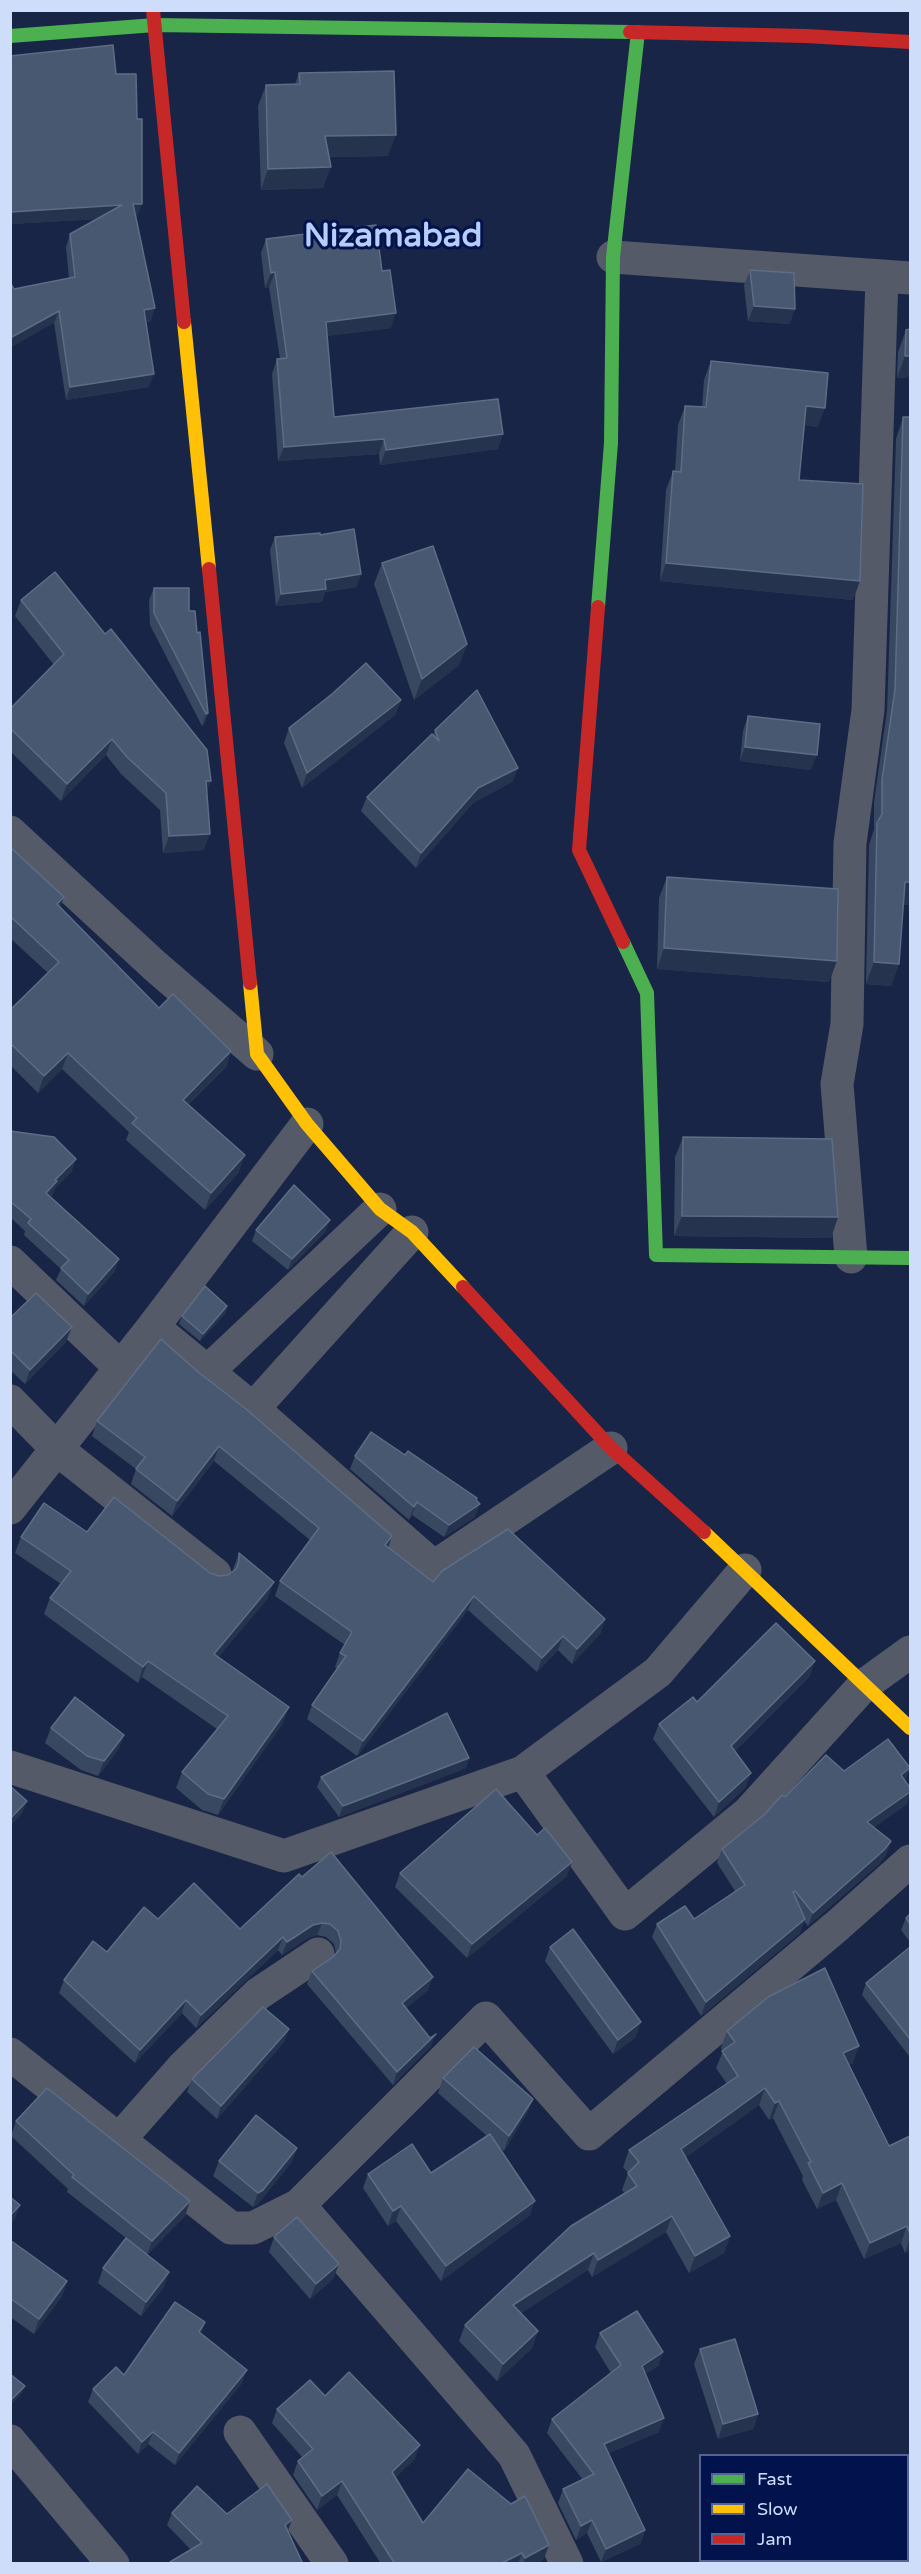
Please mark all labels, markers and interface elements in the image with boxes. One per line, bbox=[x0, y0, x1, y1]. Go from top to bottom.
district label: Nizamabad bbox=[304, 217, 482, 257]
legend bbox=[699, 2454, 909, 2562]
text: Fast bbox=[757, 2468, 792, 2490]
text: Slow bbox=[757, 2498, 798, 2520]
text: Jam bbox=[757, 2528, 792, 2550]

